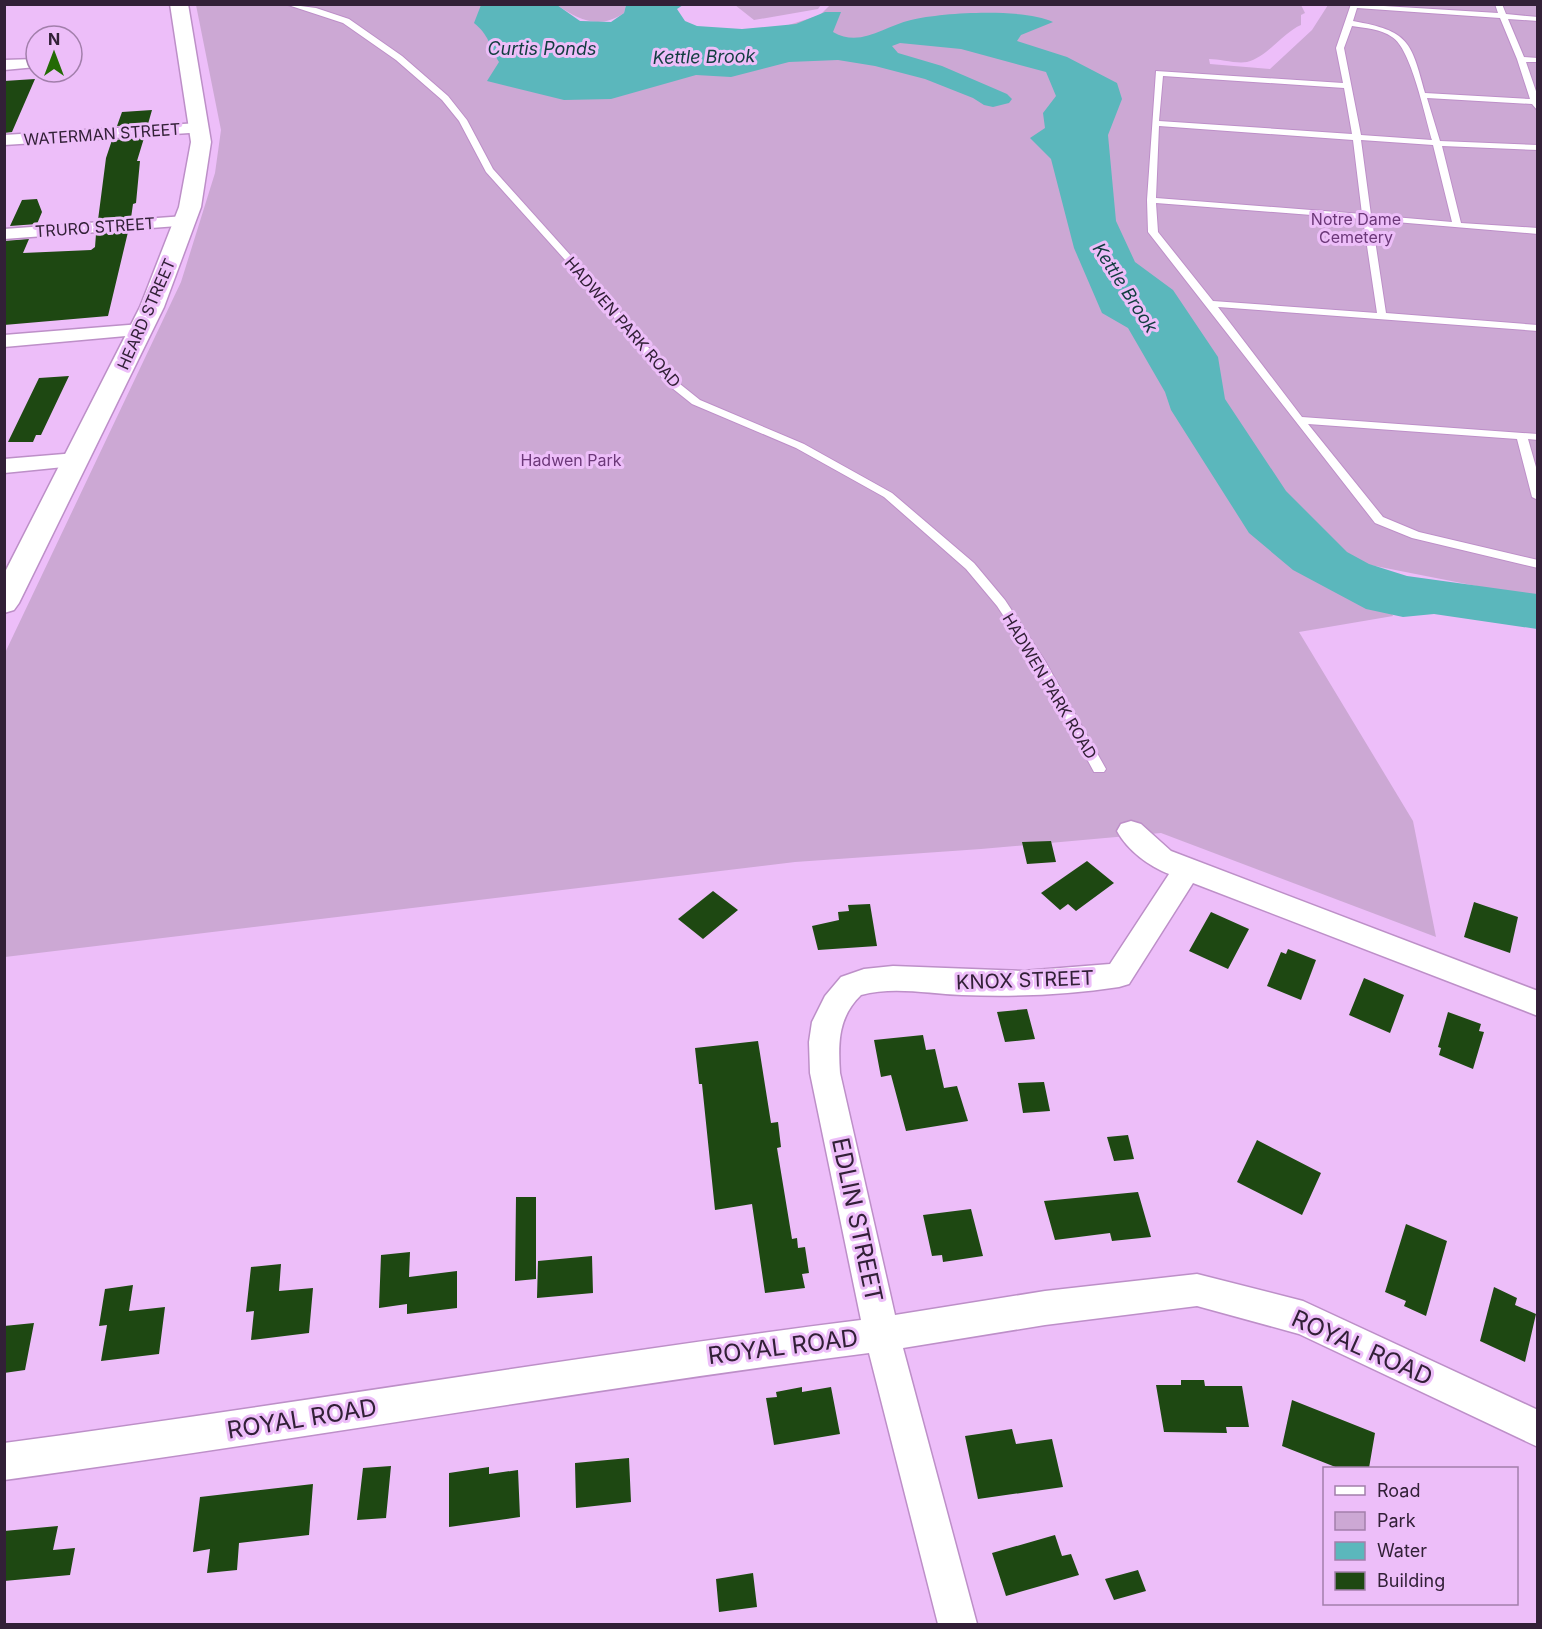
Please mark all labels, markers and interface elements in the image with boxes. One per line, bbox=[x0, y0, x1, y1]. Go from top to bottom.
north arrow bbox=[24, 24, 84, 84]
text: N bbox=[48, 29, 60, 49]
water label: Curtis Ponds bbox=[487, 38, 597, 59]
water label: Kettle Brook bbox=[652, 45, 757, 68]
street label: WATERMAN STREET bbox=[23, 119, 181, 149]
park label: Notre Dame Cemetery bbox=[1311, 209, 1401, 247]
street label: TRURO STREET bbox=[34, 213, 156, 241]
water label: Kettle Brook bbox=[1089, 239, 1163, 337]
street label: HADWEN PARK ROAD bbox=[561, 253, 685, 391]
street label: HEARD STREET bbox=[113, 255, 179, 373]
park label: Hadwen Park bbox=[520, 450, 622, 470]
street label: HADWEN PARK ROAD bbox=[999, 609, 1101, 763]
street label: KNOX STREET bbox=[956, 966, 1094, 994]
street label: EDLIN STREET bbox=[826, 1135, 889, 1305]
street label: ROYAL ROAD bbox=[1287, 1304, 1437, 1392]
street label: ROYAL ROAD bbox=[706, 1323, 860, 1370]
street label: ROYAL ROAD bbox=[225, 1392, 379, 1445]
legend bbox=[1323, 1467, 1518, 1605]
text: Road bbox=[1377, 1480, 1420, 1501]
text: Park bbox=[1377, 1510, 1416, 1531]
text: Water bbox=[1377, 1540, 1427, 1561]
text: Building bbox=[1377, 1570, 1445, 1591]

